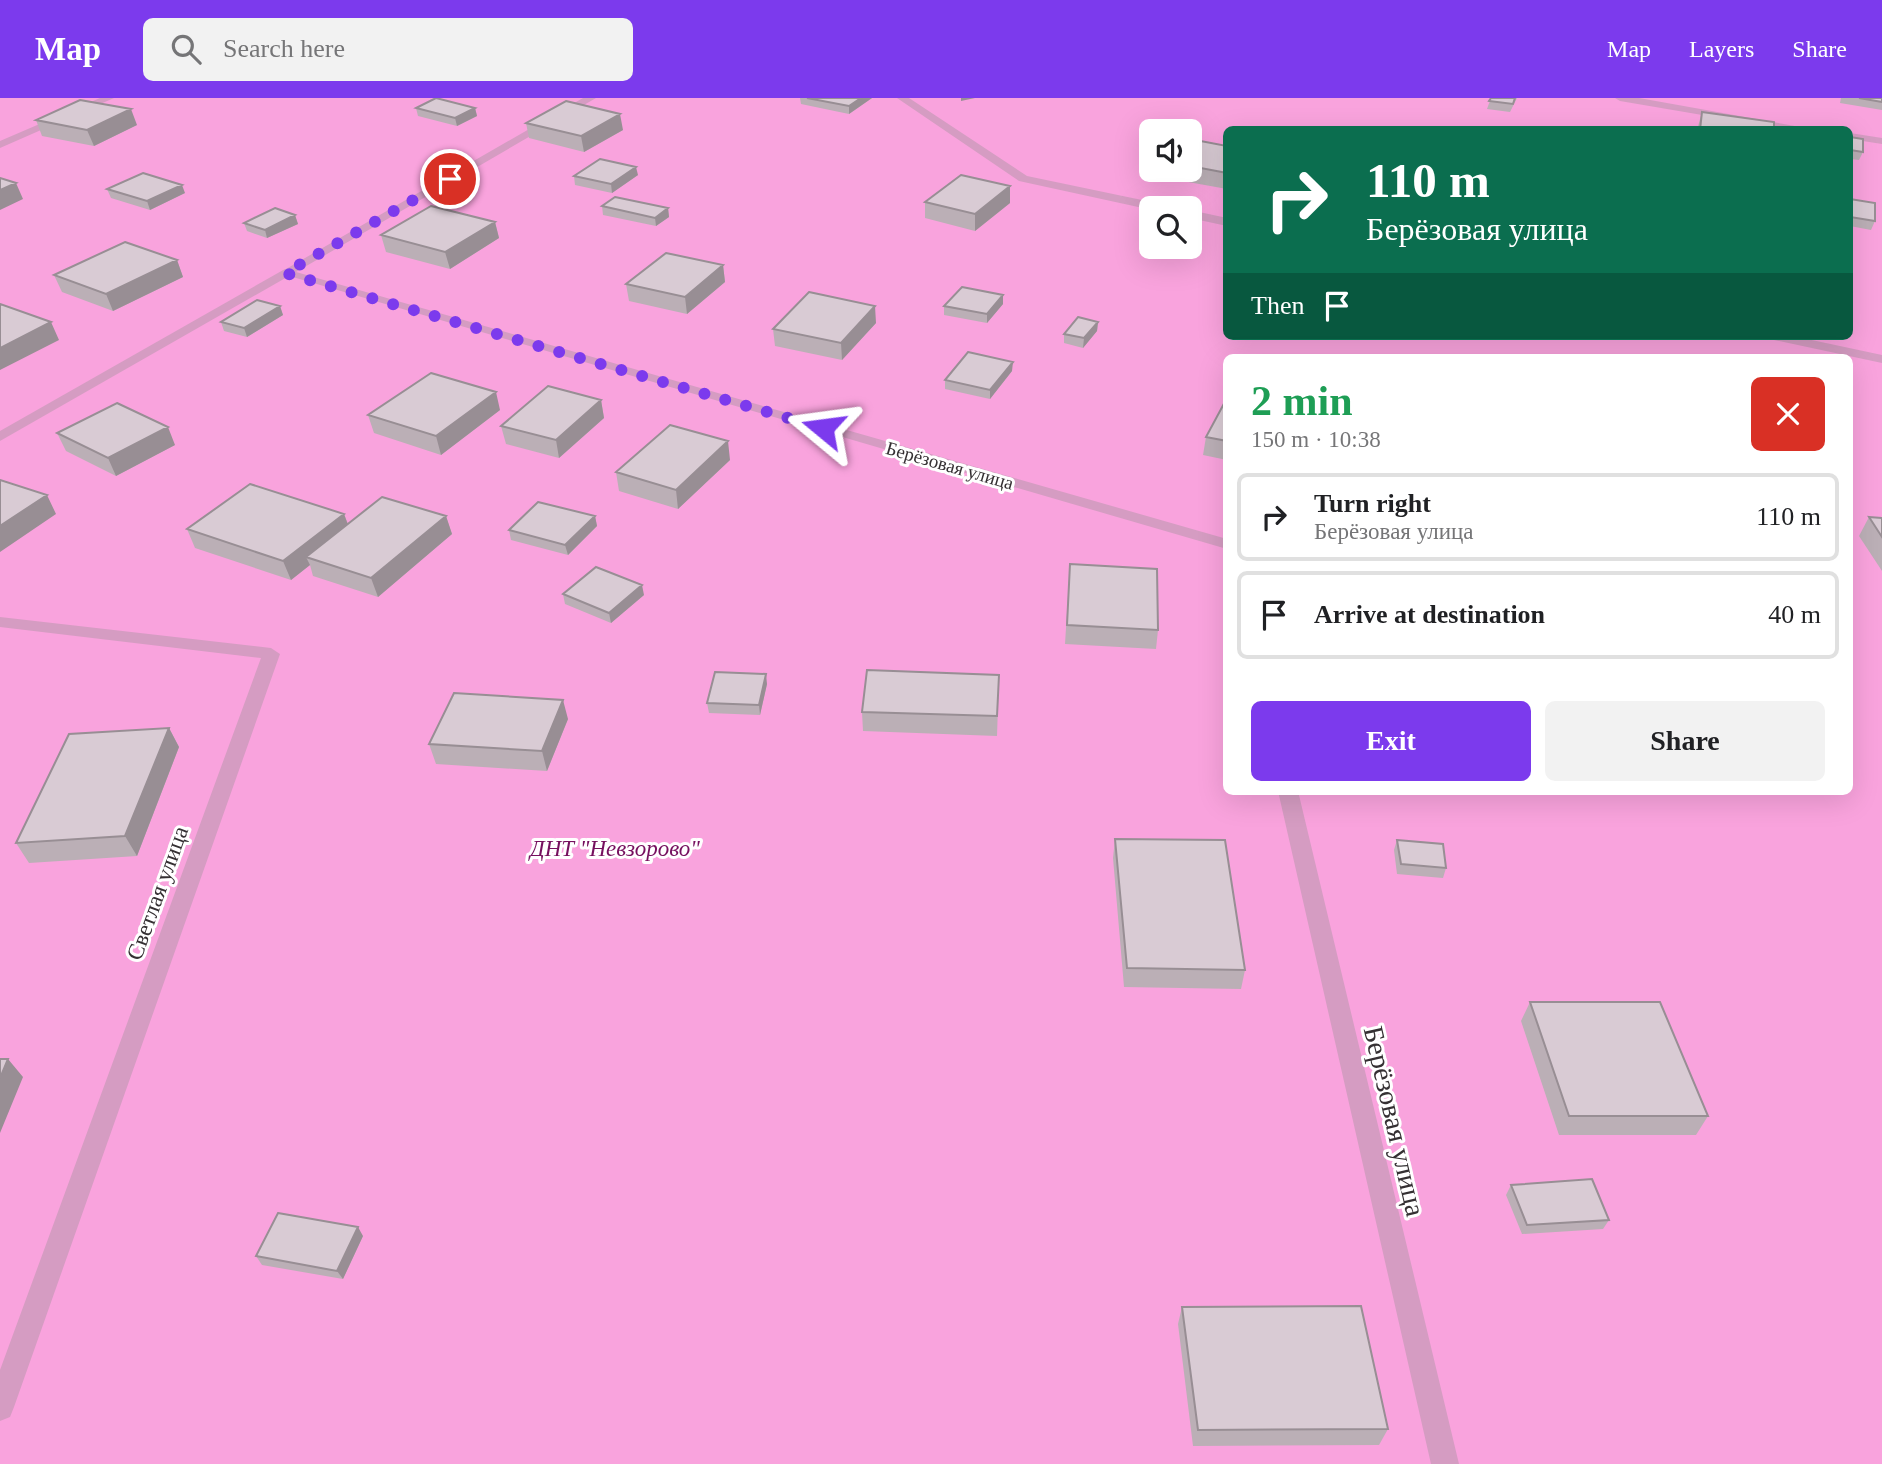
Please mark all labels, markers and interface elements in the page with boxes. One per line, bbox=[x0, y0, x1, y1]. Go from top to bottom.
search box bbox=[143, 18, 633, 81]
icon: search bbox=[167, 30, 205, 68]
text: Map bbox=[35, 31, 101, 67]
text: Search here bbox=[223, 34, 345, 63]
text: Map bbox=[1607, 36, 1651, 62]
text: Layers bbox=[1689, 36, 1754, 62]
text: Share bbox=[1792, 36, 1847, 62]
map controls bbox=[1139, 119, 1202, 259]
button: sound bbox=[1139, 119, 1202, 182]
pin bbox=[420, 149, 480, 209]
text: 110 m bbox=[1366, 153, 1490, 208]
icon: right bbox=[1251, 154, 1342, 245]
icon: arrive bbox=[431, 160, 469, 198]
button: search bbox=[1139, 196, 1202, 259]
text: Берёзовая улица bbox=[1366, 211, 1588, 247]
icon: arrive bbox=[1318, 287, 1356, 325]
text: Then bbox=[1251, 291, 1304, 320]
button: close bbox=[1751, 377, 1825, 451]
text: 2 min bbox=[1251, 378, 1353, 424]
position arrow bbox=[786, 391, 860, 465]
text: 150 m · 10:38 bbox=[1251, 427, 1381, 452]
street label: Берёзовая улица bbox=[884, 437, 1017, 494]
text: Turn right bbox=[1314, 489, 1431, 518]
icon: right bbox=[1255, 498, 1293, 536]
text: 110 m bbox=[1756, 502, 1821, 531]
text: Берёзовая улица bbox=[1314, 519, 1473, 544]
icon: arrive bbox=[1255, 596, 1293, 634]
text: Arrive at destination bbox=[1314, 600, 1545, 629]
text: 40 m bbox=[1768, 600, 1821, 629]
button: Exit bbox=[1251, 701, 1531, 781]
button: Share bbox=[1545, 701, 1825, 781]
street label: Светлая улица bbox=[122, 823, 193, 963]
park label: ДНТ "Невзорово" bbox=[528, 836, 700, 861]
street label: Берёзовая улица bbox=[1358, 1023, 1432, 1220]

